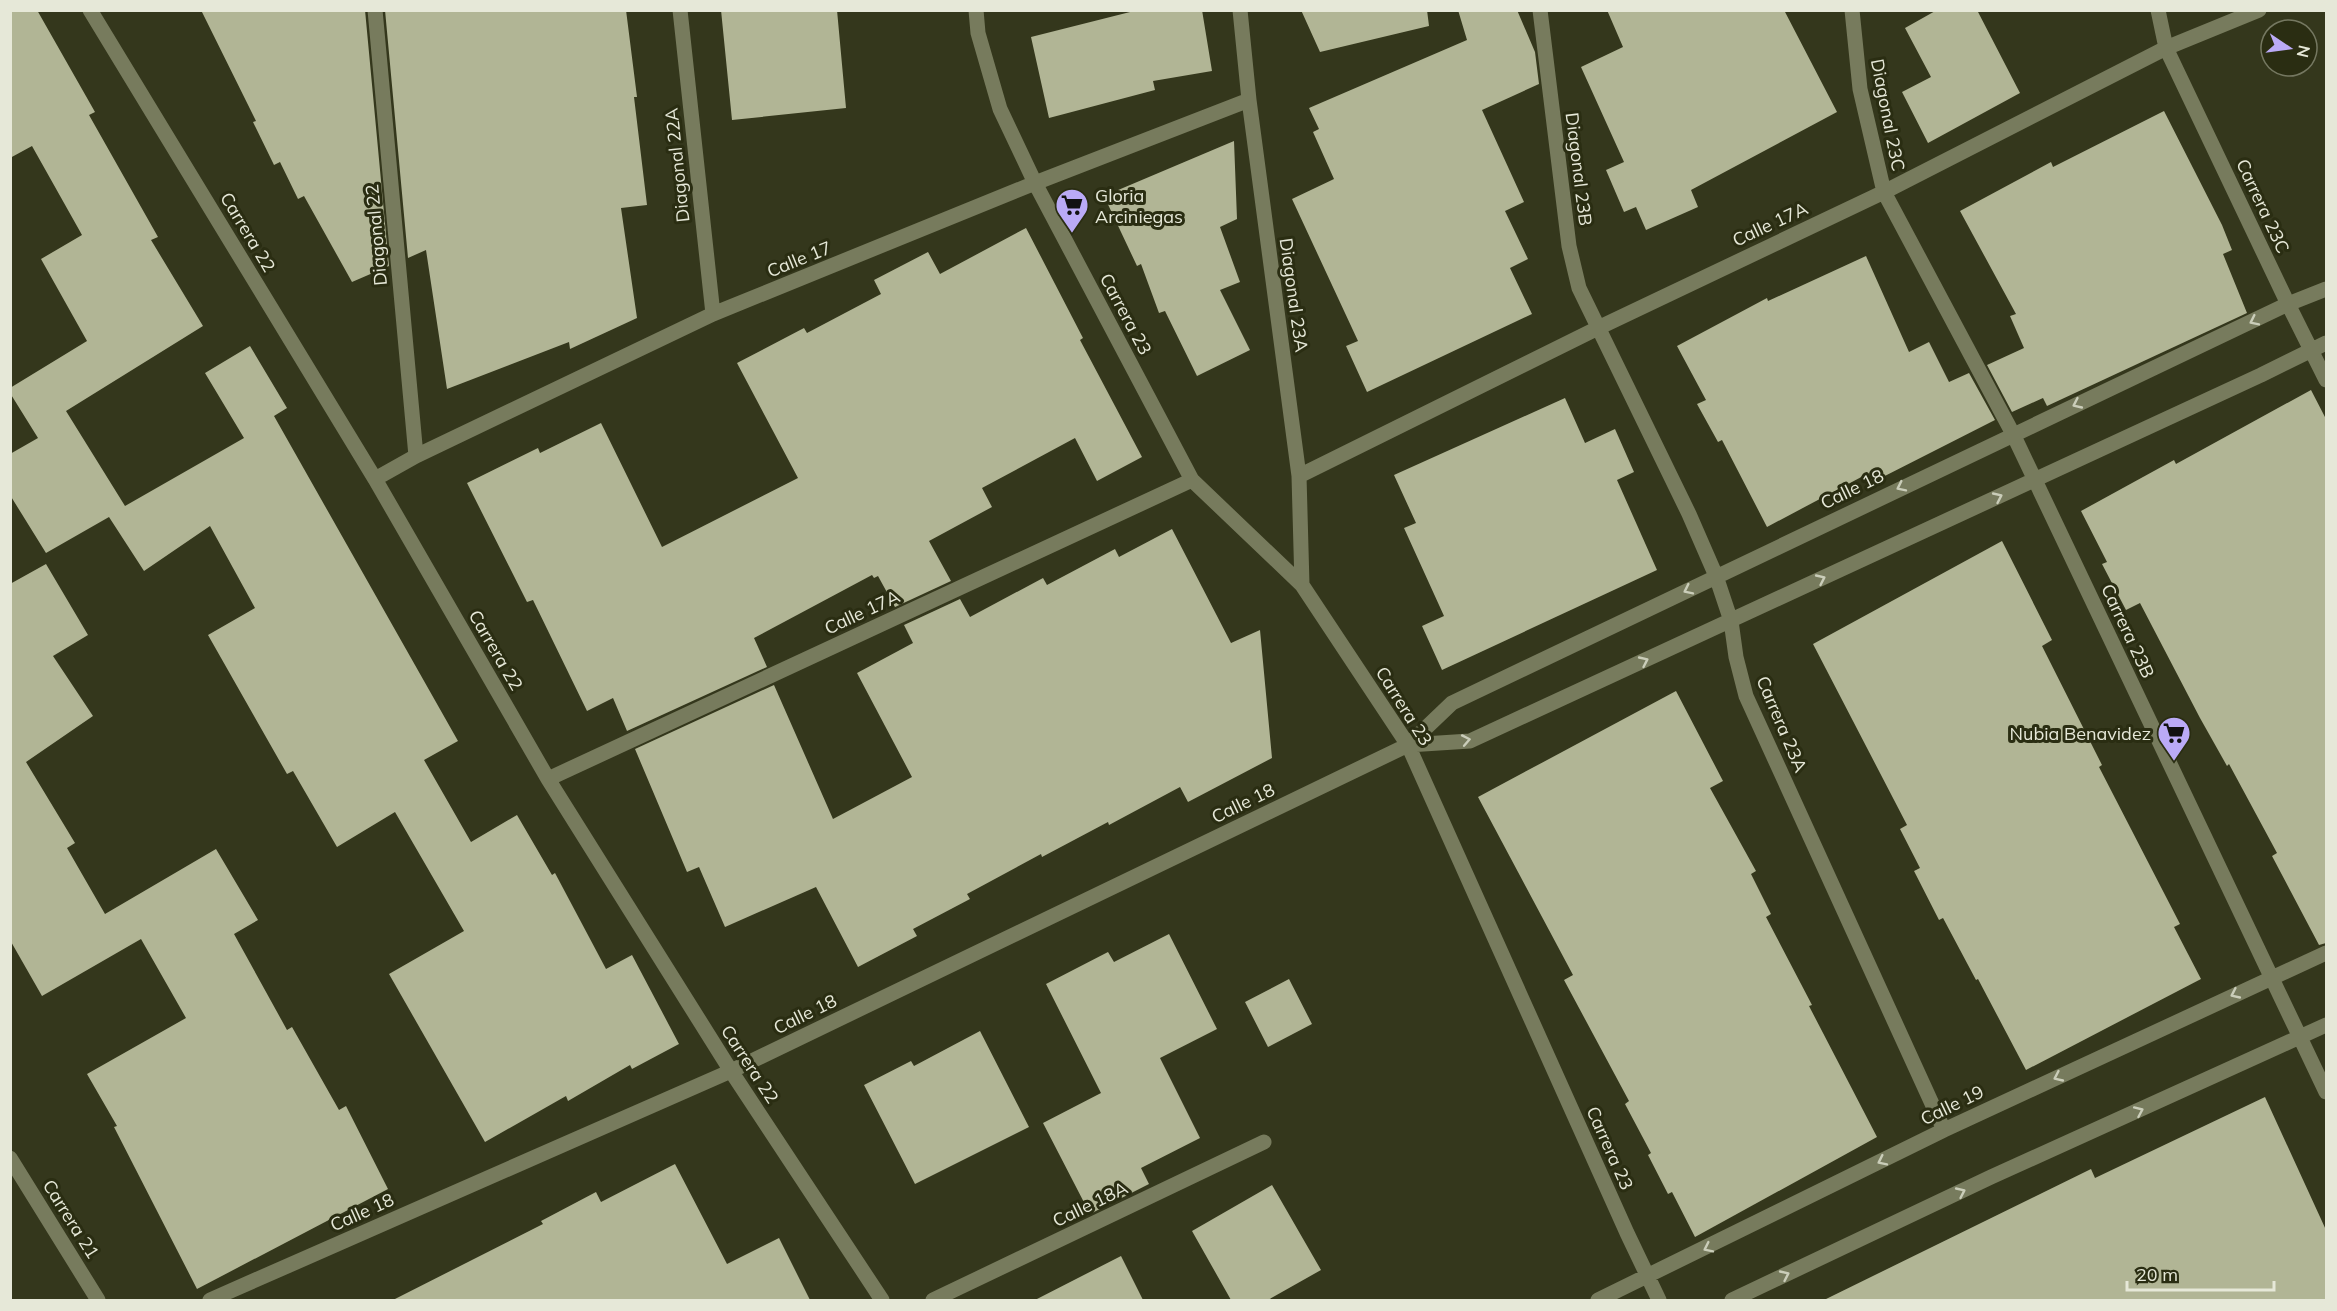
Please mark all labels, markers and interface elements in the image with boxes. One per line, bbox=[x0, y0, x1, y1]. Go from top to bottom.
north arrow bbox=[2259, 18, 2319, 78]
text: N bbox=[2293, 43, 2315, 60]
street label: Diagonal 23C bbox=[1866, 57, 1910, 173]
street label: Diagonal 22A bbox=[660, 107, 694, 223]
street label: Diagonal 23B bbox=[1561, 111, 1597, 227]
street label: Carrera 23C bbox=[2231, 155, 2295, 257]
street label: Diagonal 22 bbox=[360, 183, 392, 287]
place label: Gloria Arciniegas bbox=[1095, 184, 1183, 228]
supermarket icon: Gloria Arciniegas bbox=[1054, 187, 1090, 234]
street label: Carrera 22 bbox=[215, 188, 281, 276]
street label: Calle 17A bbox=[1729, 197, 1811, 251]
street label: Calle 17 bbox=[763, 236, 835, 282]
street label: Diagonal 23A bbox=[1275, 237, 1313, 353]
street label: Carrera 23 bbox=[1095, 269, 1157, 359]
one-way arrow bbox=[2249, 313, 2260, 325]
one-way arrow bbox=[2073, 396, 2084, 408]
street label: Calle 18 bbox=[1817, 464, 1887, 514]
one-way arrow bbox=[1897, 480, 1908, 492]
one-way arrow bbox=[1991, 493, 2002, 505]
one-way arrow bbox=[1815, 575, 1826, 587]
street label: Carrera 23B bbox=[2096, 580, 2160, 682]
one-way arrow bbox=[1683, 582, 1694, 594]
street label: Calle 17A bbox=[821, 585, 903, 639]
street label: Carrera 22 bbox=[464, 606, 528, 694]
one-way arrow bbox=[1638, 656, 1649, 668]
street label: Carrera 23 bbox=[1371, 662, 1437, 750]
street label: Carrera 23A bbox=[1751, 672, 1813, 776]
supermarket icon: Nubia Benavidez bbox=[2156, 715, 2192, 762]
place label: Nubia Benavidez bbox=[2010, 722, 2151, 745]
one-way arrow bbox=[1461, 734, 1471, 747]
street label: Calle 18 bbox=[1208, 778, 1278, 828]
one-way arrow bbox=[2230, 986, 2241, 998]
street label: Calle 18 bbox=[770, 989, 840, 1039]
street label: Carrera 22 bbox=[716, 1020, 784, 1108]
one-way arrow bbox=[2054, 1069, 2065, 1081]
street label: Calle 19 bbox=[1917, 1080, 1987, 1130]
street label: Carrera 23 bbox=[1581, 1103, 1639, 1193]
one-way arrow bbox=[2132, 1106, 2143, 1118]
one-way arrow bbox=[1878, 1154, 1889, 1165]
street label: Carrera 21 bbox=[38, 1175, 104, 1263]
street label: Calle 18A bbox=[1049, 1176, 1131, 1232]
one-way arrow bbox=[1955, 1187, 1966, 1199]
street label: Calle 18 bbox=[326, 1188, 398, 1236]
one-way arrow bbox=[1703, 1240, 1714, 1252]
scale bar bbox=[2127, 1254, 2274, 1292]
text: 20 m bbox=[2136, 1263, 2178, 1286]
one-way arrow bbox=[1779, 1271, 1790, 1283]

